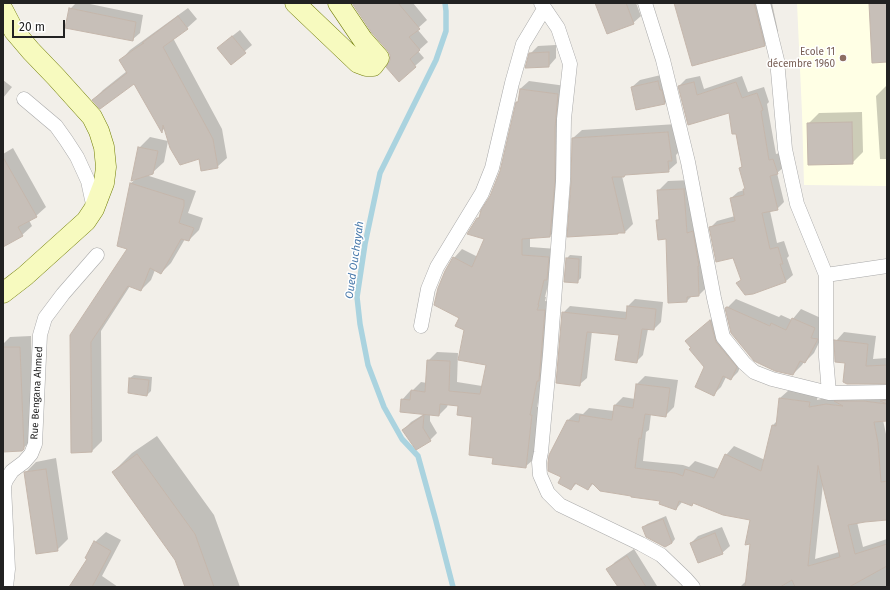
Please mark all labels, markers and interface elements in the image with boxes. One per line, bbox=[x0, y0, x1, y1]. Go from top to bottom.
scale bar bbox=[14, 12, 67, 38]
text: 20 m bbox=[19, 20, 45, 34]
place label: Ecole 11 décembre 1960 bbox=[767, 46, 835, 70]
marker: Ecole 11 décembre 1960 bbox=[838, 53, 848, 63]
water label: Oued Ouchayah bbox=[343, 220, 367, 300]
street label: Rue Bengana Ahmed bbox=[29, 346, 45, 440]

